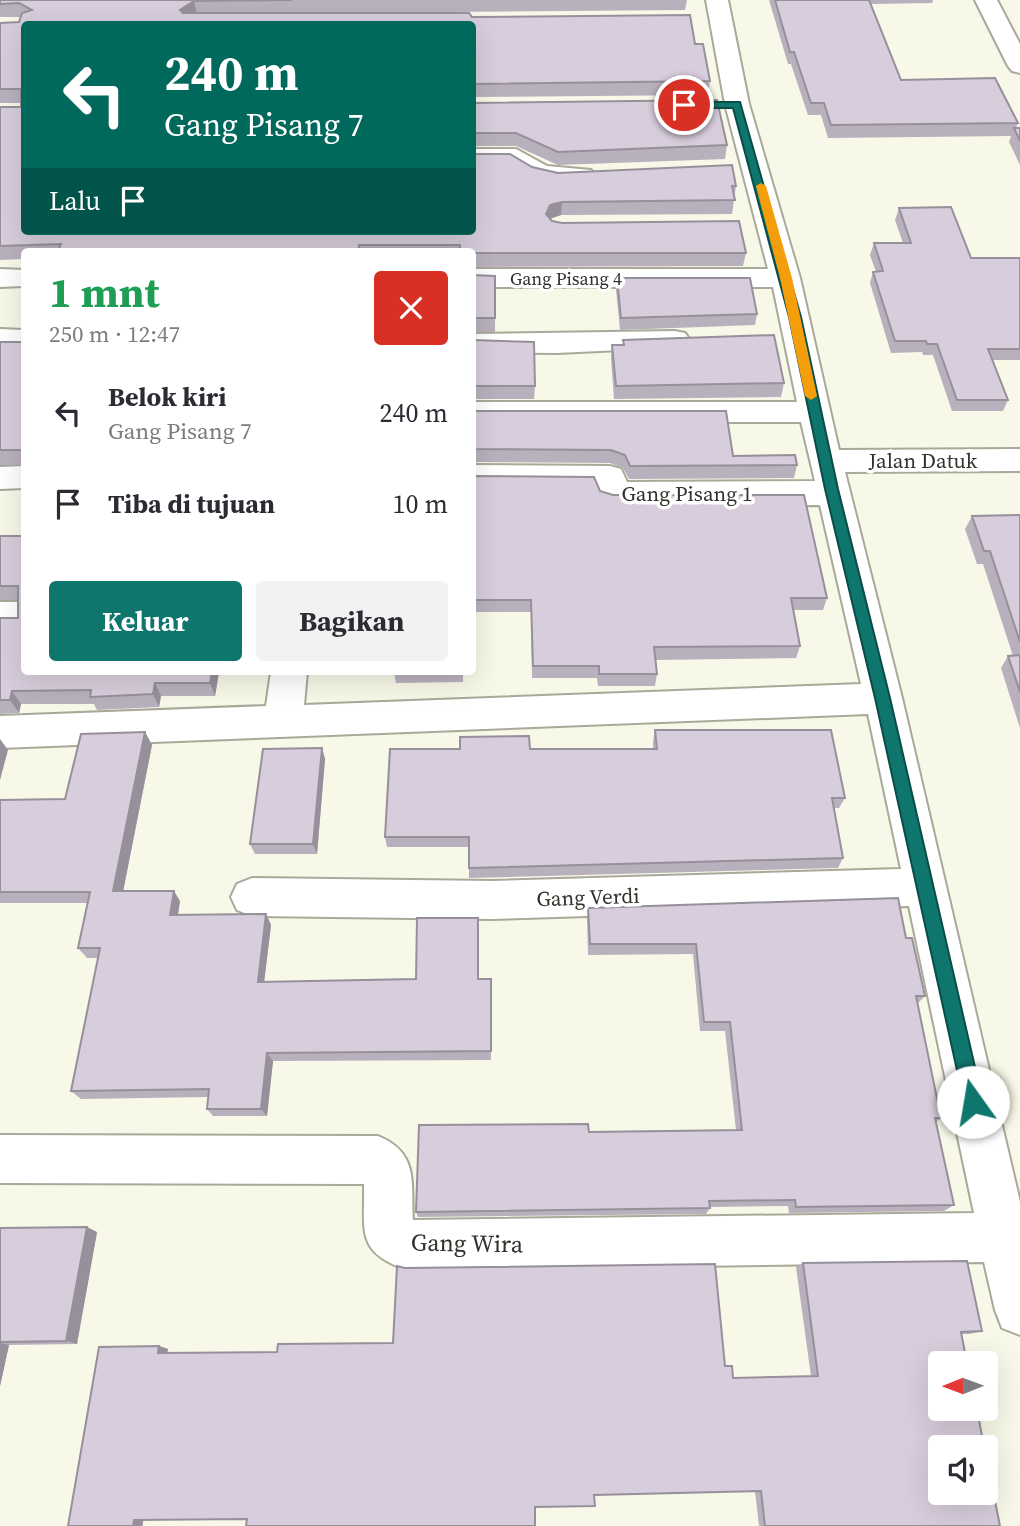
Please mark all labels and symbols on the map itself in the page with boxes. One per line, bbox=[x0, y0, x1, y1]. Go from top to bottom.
pin bbox=[654, 75, 714, 135]
street label: Gang Pisang 4 bbox=[510, 266, 622, 291]
street label: Jalan Datuk bbox=[868, 446, 978, 475]
street label: Gang Pisang 1 bbox=[622, 479, 752, 508]
street label: Gang Verdi bbox=[536, 881, 640, 913]
position arrow bbox=[936, 1065, 1010, 1139]
street label: Gang Wira bbox=[411, 1226, 524, 1260]
north arrow bbox=[928, 1351, 998, 1421]

